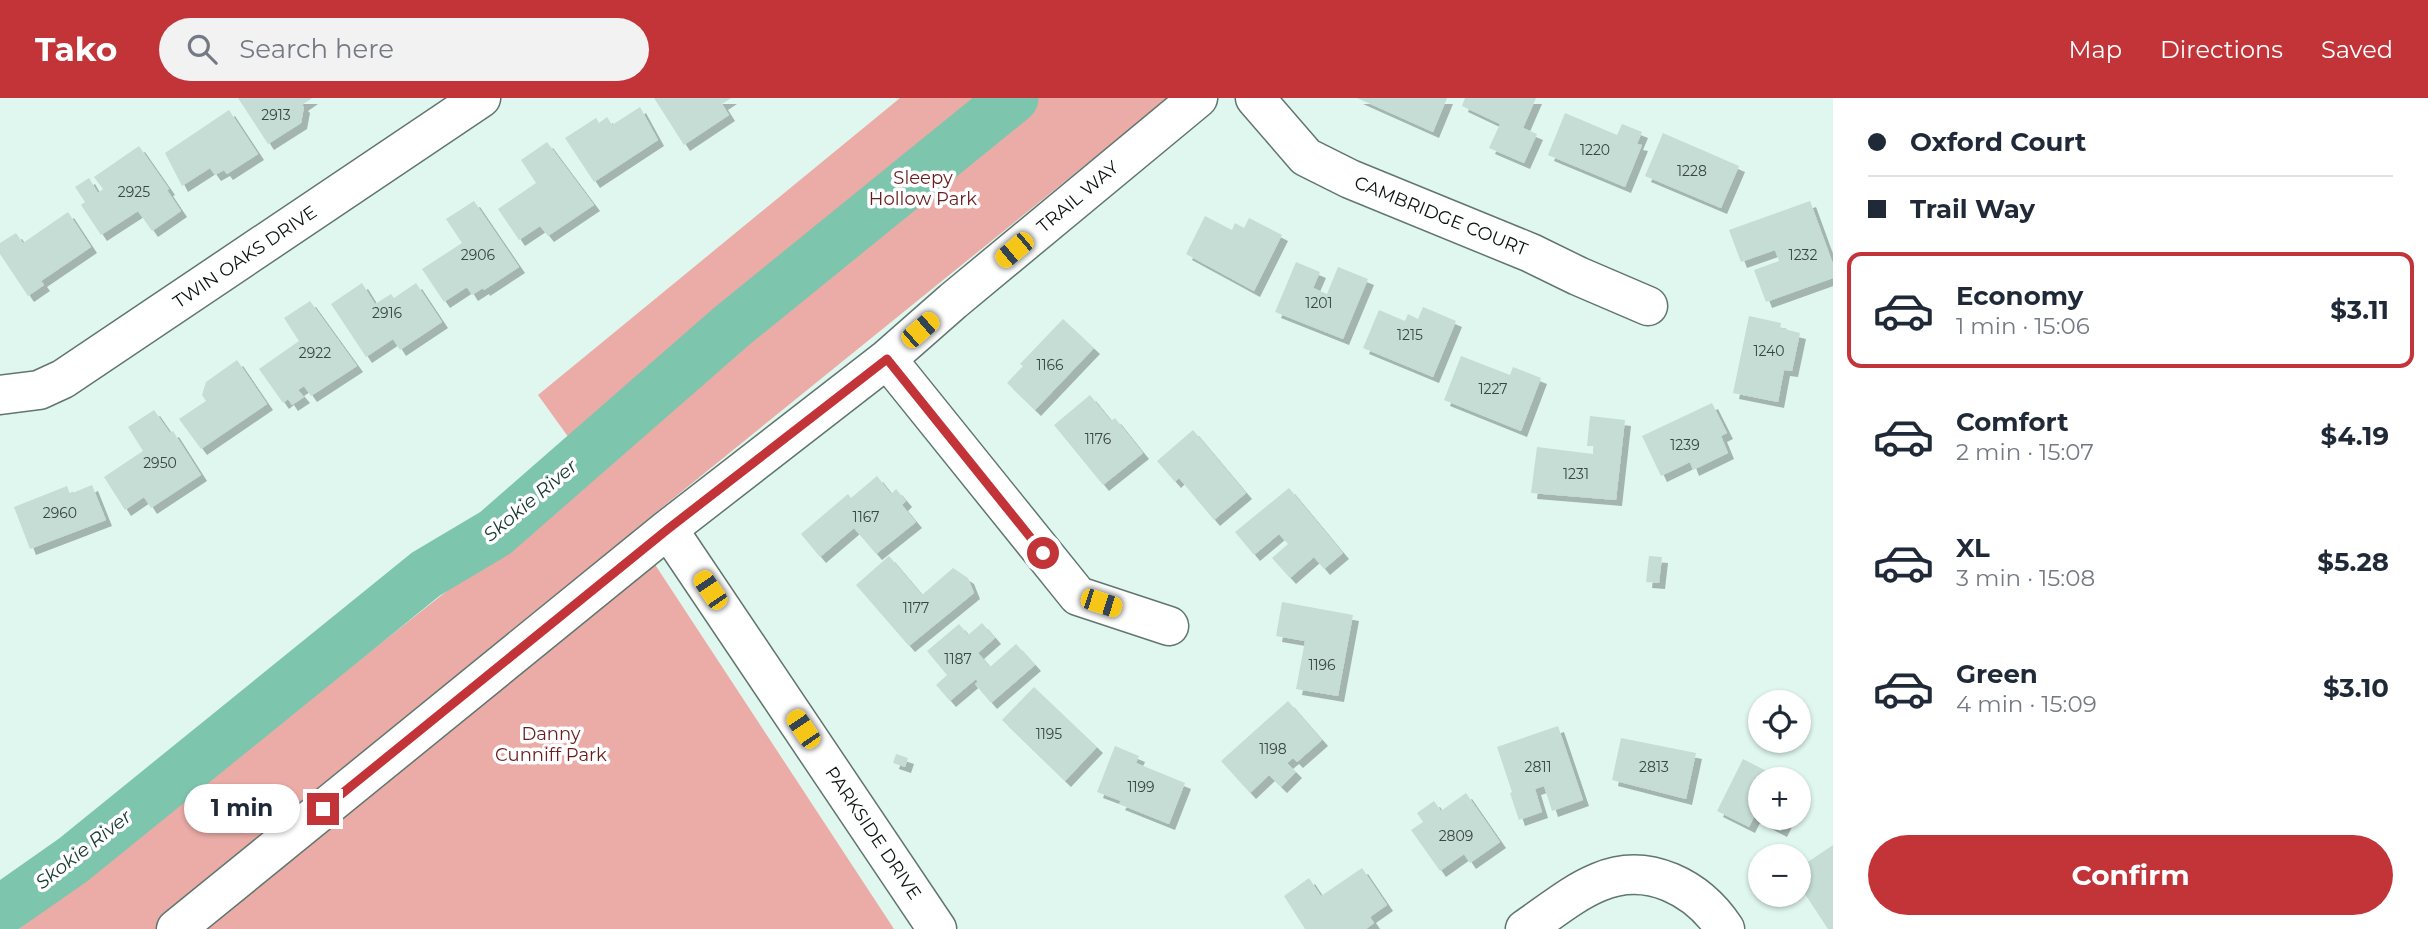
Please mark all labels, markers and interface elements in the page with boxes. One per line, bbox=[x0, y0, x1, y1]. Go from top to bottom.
search box bbox=[159, 18, 649, 81]
text: Tako bbox=[35, 29, 117, 69]
icon: search bbox=[183, 30, 221, 68]
text: Search here bbox=[239, 33, 394, 65]
text: Map bbox=[2069, 35, 2122, 64]
text: Directions bbox=[2160, 35, 2283, 64]
text: Saved bbox=[2321, 35, 2393, 64]
house number: 2913 bbox=[261, 106, 291, 124]
text: Oxford Court bbox=[1910, 126, 2086, 158]
house number: 1220 bbox=[1580, 141, 1610, 159]
street label: TRAIL WAY bbox=[1033, 156, 1124, 238]
house number: 1228 bbox=[1677, 162, 1707, 180]
park label: Sleepy Hollow Park bbox=[869, 167, 977, 210]
street label: CAMBRIDGE COURT bbox=[1351, 171, 1531, 261]
house number: 2925 bbox=[118, 183, 150, 201]
text: Trail Way bbox=[1910, 193, 2035, 225]
street label: TWIN OAKS DRIVE bbox=[169, 201, 321, 313]
car bbox=[992, 228, 1037, 272]
house number: 2906 bbox=[461, 246, 496, 264]
house number: 1232 bbox=[1789, 246, 1817, 264]
icon: car bbox=[1872, 279, 1935, 342]
text: Economy bbox=[1956, 280, 2083, 312]
house number: 1201 bbox=[1305, 294, 1333, 312]
text: $3.11 bbox=[2330, 294, 2389, 326]
house number: 2916 bbox=[372, 304, 403, 322]
car bbox=[898, 308, 943, 352]
text: 1 min · 15:06 bbox=[1956, 312, 2090, 340]
house number: 1215 bbox=[1397, 326, 1423, 344]
house number: 1240 bbox=[1753, 342, 1785, 360]
house number: 2922 bbox=[299, 344, 331, 362]
house number: 1166 bbox=[1036, 356, 1064, 374]
house number: 1227 bbox=[1478, 380, 1508, 398]
icon: car bbox=[1872, 405, 1935, 468]
text: Comfort bbox=[1956, 406, 2068, 438]
text: $4.19 bbox=[2321, 420, 2389, 452]
house number: 1176 bbox=[1085, 430, 1112, 448]
house number: 1239 bbox=[1670, 436, 1700, 454]
text: 2 min · 15:07 bbox=[1956, 438, 2094, 466]
house number: 2950 bbox=[143, 454, 177, 472]
water label: Skokie River bbox=[479, 454, 582, 546]
house number: 1231 bbox=[1563, 465, 1589, 483]
house number: 2960 bbox=[43, 504, 77, 522]
house number: 1167 bbox=[853, 508, 879, 526]
icon: car bbox=[1872, 531, 1935, 594]
text: XL bbox=[1956, 532, 1990, 564]
route start bbox=[1027, 537, 1059, 569]
text: $5.28 bbox=[2317, 546, 2389, 578]
text: 3 min · 15:08 bbox=[1956, 564, 2095, 592]
car bbox=[690, 567, 731, 613]
car bbox=[1078, 587, 1125, 619]
house number: 1177 bbox=[903, 599, 929, 617]
house number: 1187 bbox=[944, 650, 972, 668]
house number: 1196 bbox=[1308, 656, 1336, 674]
icon: car bbox=[1872, 657, 1935, 720]
text: Green bbox=[1956, 658, 2038, 690]
text: $3.10 bbox=[2323, 672, 2389, 704]
map controls bbox=[1748, 690, 1811, 907]
button: locate bbox=[1748, 690, 1811, 753]
text: 4 min · 15:09 bbox=[1956, 690, 2097, 718]
car bbox=[783, 706, 824, 752]
park label: Danny Cunniff Park bbox=[495, 723, 607, 766]
house number: 1195 bbox=[1036, 725, 1062, 743]
house number: 1198 bbox=[1259, 740, 1287, 758]
house number: 2811 bbox=[1525, 758, 1552, 776]
house number: 2813 bbox=[1639, 758, 1669, 776]
street label: PARKSIDE DRIVE bbox=[820, 762, 926, 904]
button: + bbox=[1748, 767, 1811, 830]
house number: 1199 bbox=[1127, 778, 1155, 796]
callout: 1 min bbox=[183, 784, 298, 834]
route end bbox=[307, 793, 339, 825]
text: 1 min bbox=[211, 794, 273, 822]
water label: Skokie River bbox=[31, 805, 136, 894]
house number: 2809 bbox=[1439, 827, 1473, 845]
button: Confirm bbox=[1868, 835, 2393, 915]
button: − bbox=[1748, 844, 1811, 907]

